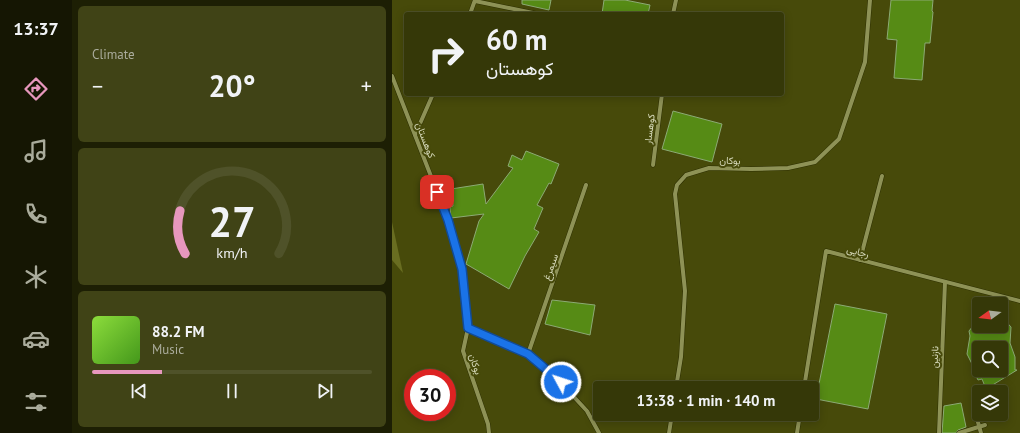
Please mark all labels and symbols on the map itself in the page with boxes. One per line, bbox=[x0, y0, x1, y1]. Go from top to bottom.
street label: کوهسار bbox=[641, 113, 658, 146]
street label: کوهستان bbox=[413, 120, 439, 161]
street label: بوکان bbox=[719, 154, 741, 167]
pin bbox=[420, 175, 454, 209]
street label: رجایی bbox=[845, 242, 871, 261]
street label: سیمرغ bbox=[540, 252, 561, 282]
north arrow bbox=[972, 297, 1008, 333]
street label: نازنین bbox=[928, 346, 941, 368]
street label: بوکان bbox=[466, 352, 485, 376]
position arrow bbox=[540, 361, 582, 403]
speed limit sign: 30 bbox=[404, 369, 456, 421]

